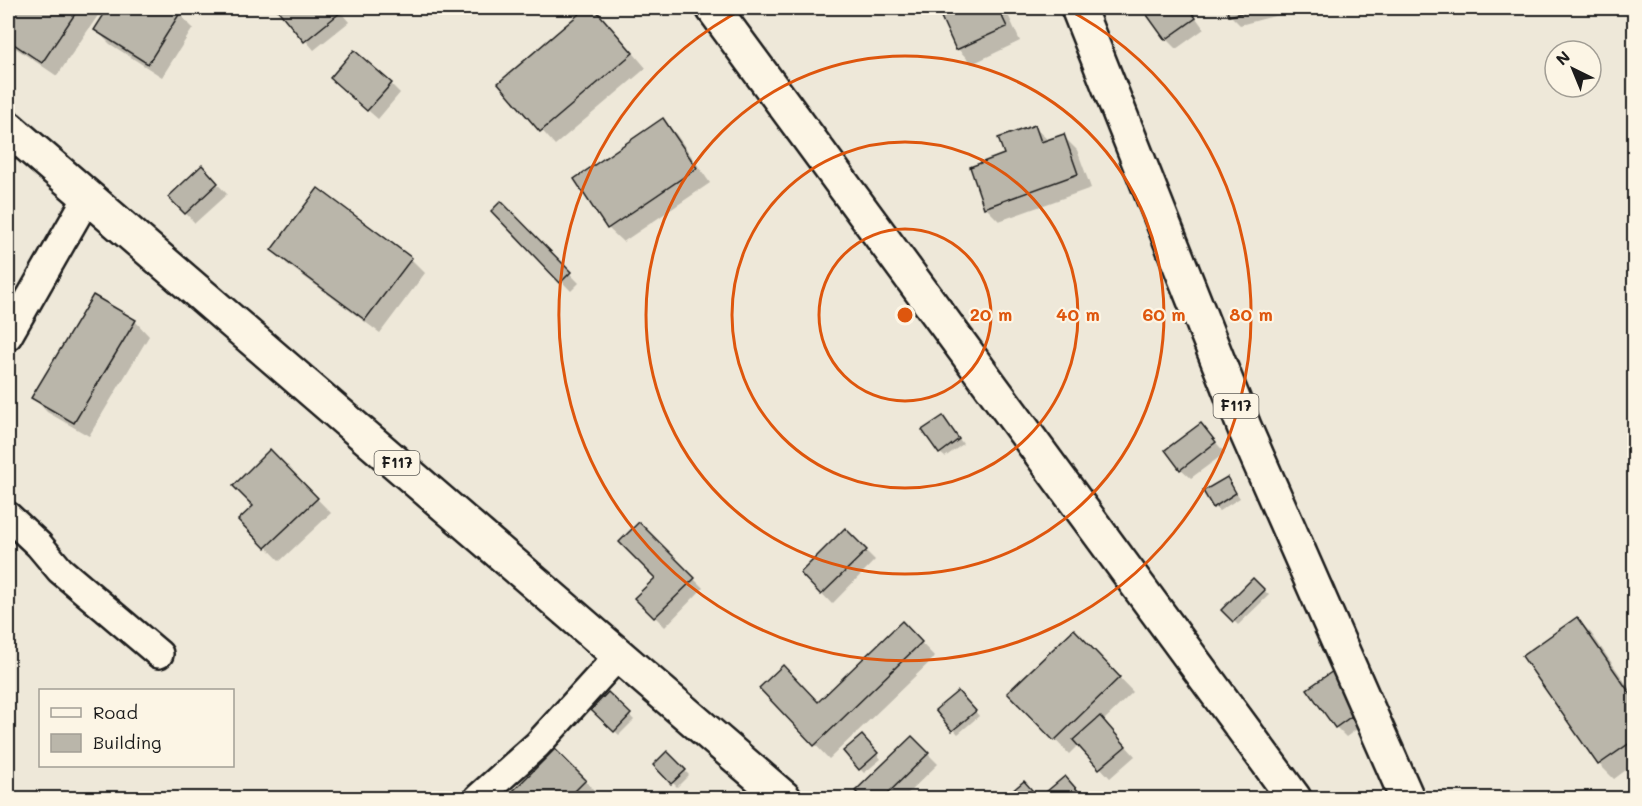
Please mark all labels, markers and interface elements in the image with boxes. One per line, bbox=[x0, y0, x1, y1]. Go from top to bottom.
north arrow bbox=[1543, 39, 1603, 99]
text: N bbox=[1551, 46, 1574, 69]
text: 20 m bbox=[970, 302, 1012, 326]
text: 40 m bbox=[1056, 302, 1100, 326]
text: 60 m bbox=[1142, 302, 1186, 326]
text: 80 m bbox=[1229, 302, 1273, 326]
centre of rings bbox=[895, 305, 915, 325]
road number: F117 bbox=[1214, 394, 1258, 418]
road number: F117 bbox=[374, 451, 420, 475]
legend bbox=[39, 689, 234, 767]
text: Road bbox=[93, 700, 138, 724]
text: Building bbox=[93, 730, 161, 754]

